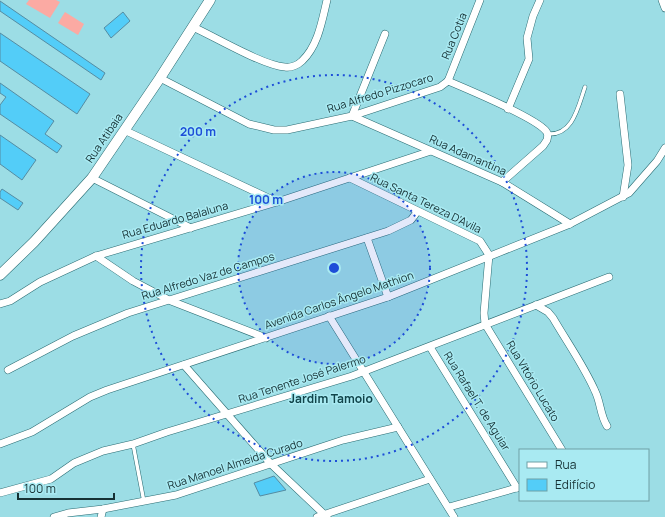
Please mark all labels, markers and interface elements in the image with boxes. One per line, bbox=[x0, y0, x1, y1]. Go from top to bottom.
street label: Rua Cotia bbox=[437, 10, 470, 61]
street label: Rua Alfredo Pizzocaro bbox=[325, 69, 435, 116]
street label: Rua Atibaia bbox=[81, 110, 126, 165]
text: 200 m bbox=[180, 123, 216, 140]
street label: Rua Adamantina bbox=[427, 131, 509, 178]
street label: Rua Santa Tereza D'Avila bbox=[368, 169, 484, 236]
text: 100 m bbox=[249, 191, 283, 208]
street label: Rua Eduardo Balaluna bbox=[120, 197, 230, 242]
street label: Rua Alfredo Vaz de Campos bbox=[140, 248, 276, 303]
centre of rings bbox=[327, 261, 341, 275]
street label: Avenida Carlos Ângelo Mathion bbox=[262, 267, 415, 332]
street label: Rua Vitório Lucato bbox=[503, 338, 564, 424]
street label: Rua Rafael T. de Aguiar bbox=[441, 348, 514, 453]
street label: Rua Tenente José Palermo bbox=[236, 351, 368, 406]
district label: Jardim Tamoio bbox=[289, 390, 373, 407]
street label: Rua Manoel Almeida Curado bbox=[165, 434, 305, 492]
legend bbox=[519, 449, 649, 501]
text: Rua bbox=[555, 456, 576, 473]
scale bar bbox=[18, 475, 114, 501]
text: Edifício bbox=[555, 476, 595, 493]
text: 100 m bbox=[24, 480, 56, 497]

